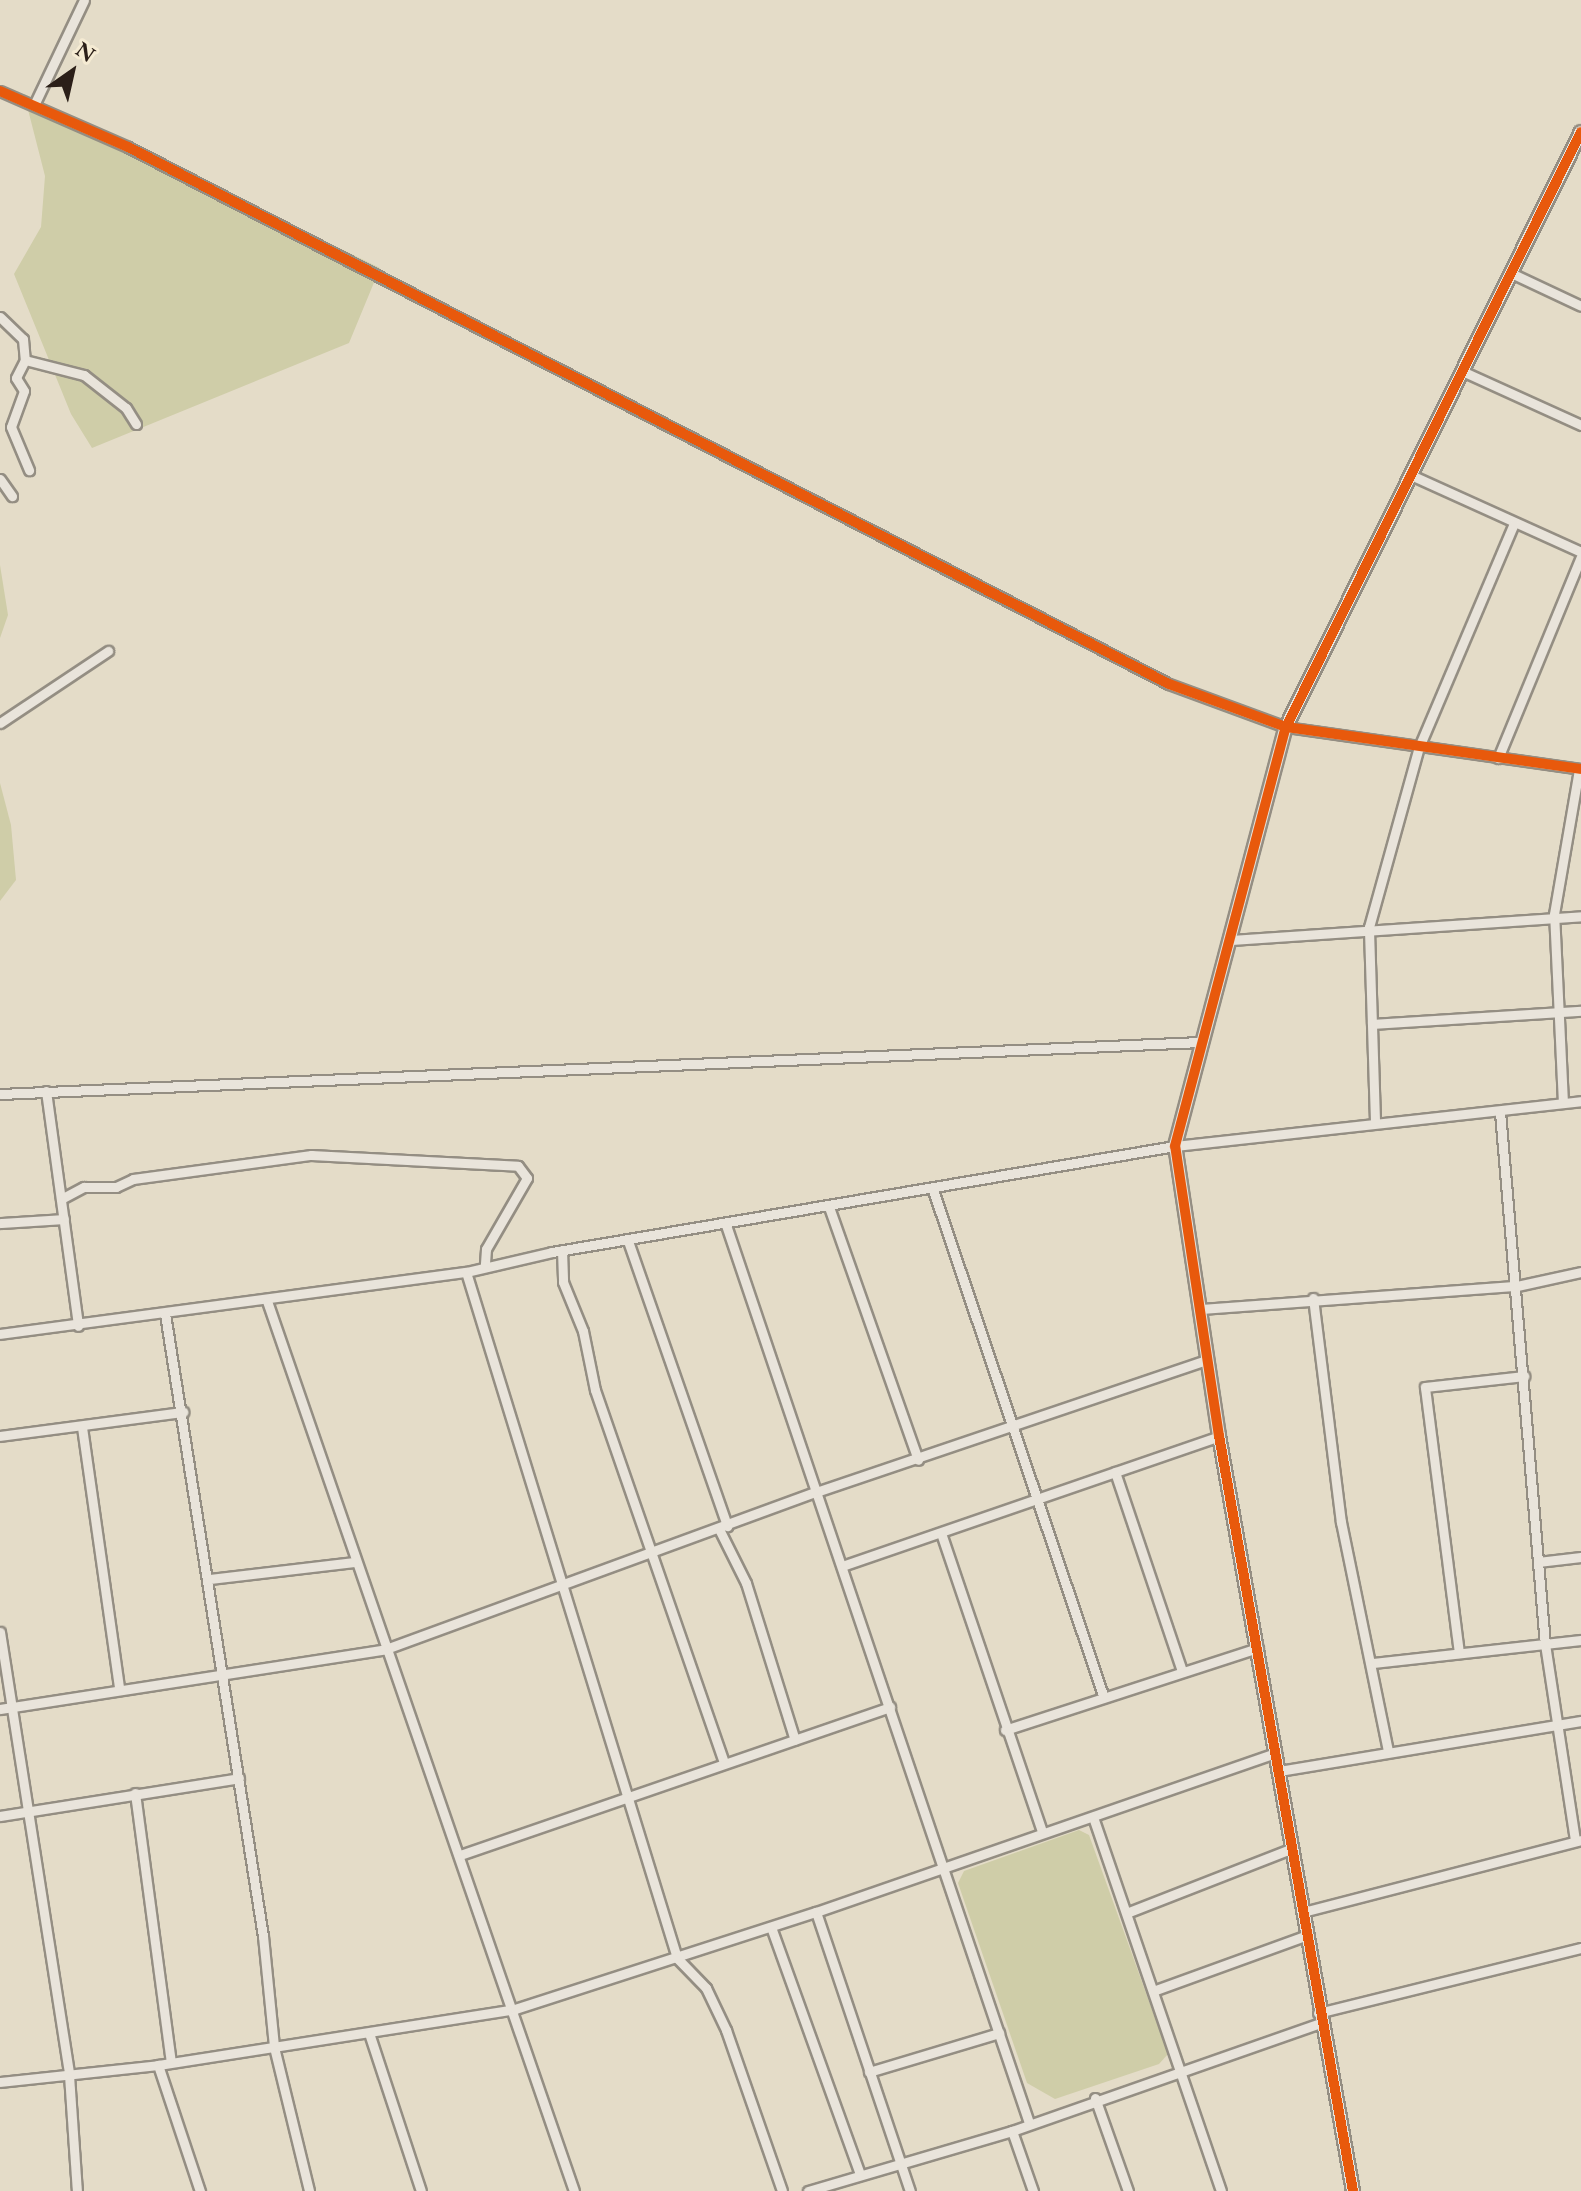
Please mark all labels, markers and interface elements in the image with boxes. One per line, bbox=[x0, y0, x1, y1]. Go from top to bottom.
north arrow bbox=[32, 32, 112, 112]
text: N bbox=[70, 35, 101, 69]

